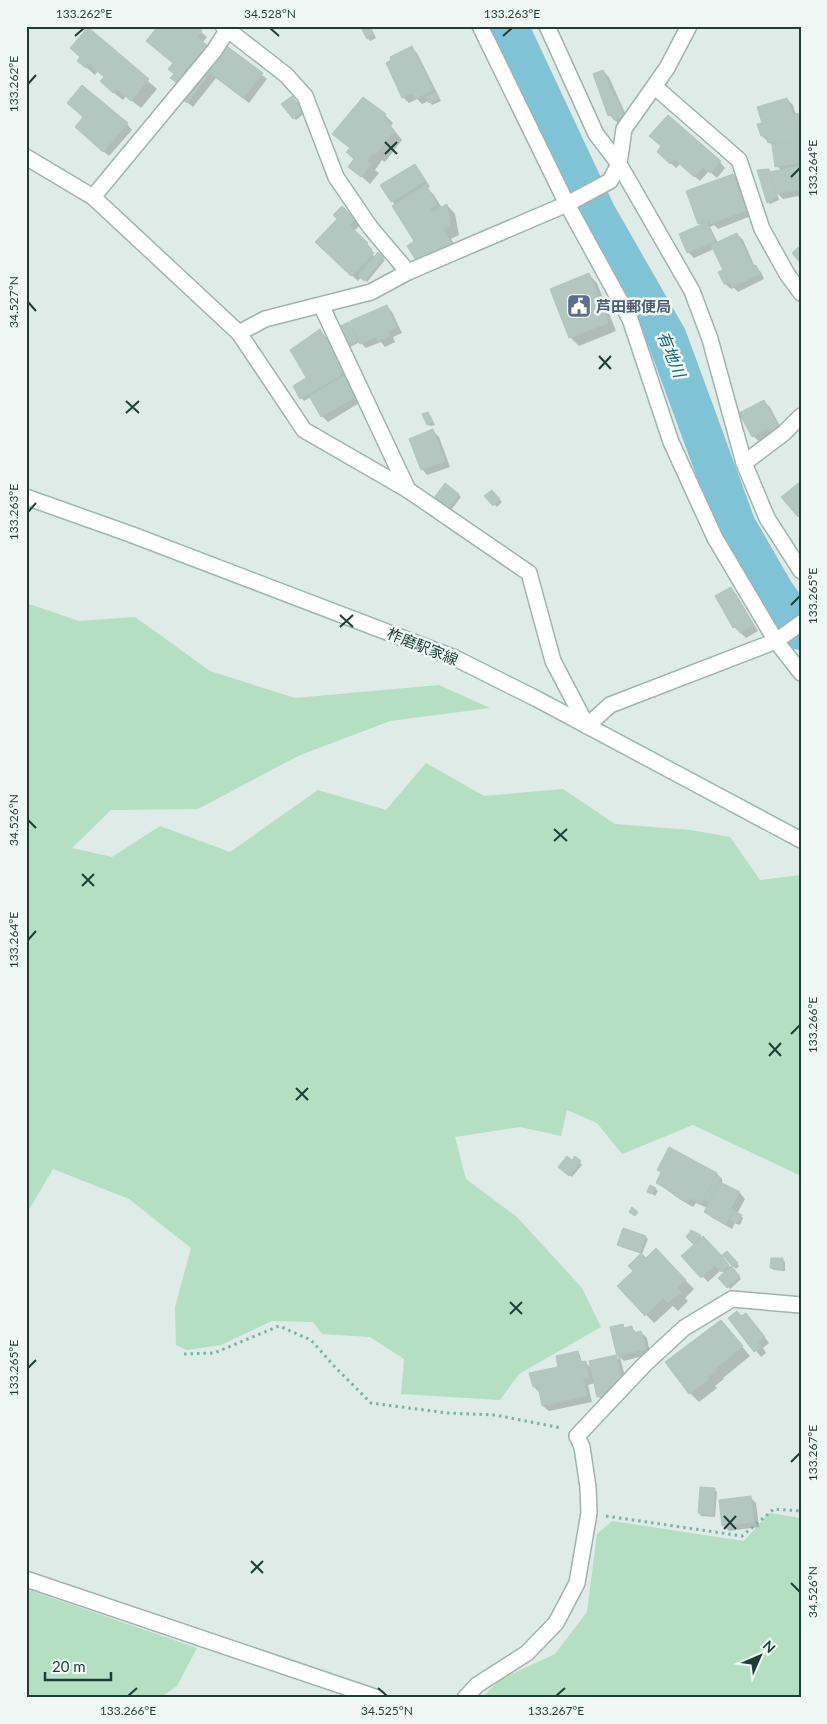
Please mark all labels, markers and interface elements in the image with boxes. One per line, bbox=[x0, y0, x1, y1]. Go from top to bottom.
text: 133.262°E bbox=[56, 6, 112, 21]
text: 34.528°N bbox=[244, 6, 296, 21]
text: 133.263°E bbox=[484, 6, 540, 21]
text: 133.262°E bbox=[6, 56, 21, 112]
text: 133.264°E bbox=[805, 140, 820, 196]
text: 34.527°N bbox=[6, 276, 21, 328]
public building icon: 芦田郵便局 bbox=[566, 293, 592, 319]
place label: 芦田郵便局 bbox=[596, 297, 671, 315]
water label: 有地川 bbox=[654, 328, 691, 382]
text: 133.263°E bbox=[6, 484, 21, 540]
text: 133.265°E bbox=[805, 568, 820, 624]
street label: 柞磨駅家線 bbox=[385, 624, 461, 668]
text: 34.526°N bbox=[6, 794, 21, 846]
text: 133.264°E bbox=[6, 912, 21, 968]
text: 133.266°E bbox=[805, 997, 820, 1053]
text: 133.265°E bbox=[6, 1340, 21, 1396]
text: 133.267°E bbox=[805, 1425, 820, 1481]
text: 34.526°N bbox=[805, 1566, 820, 1618]
north arrow bbox=[734, 1632, 784, 1682]
text: N bbox=[760, 1637, 779, 1656]
scale bar bbox=[45, 1649, 111, 1681]
text: 20 m bbox=[52, 1657, 86, 1675]
text: 133.266°E bbox=[100, 1703, 156, 1718]
text: 34.525°N bbox=[361, 1703, 413, 1718]
text: 133.267°E bbox=[528, 1703, 584, 1718]

